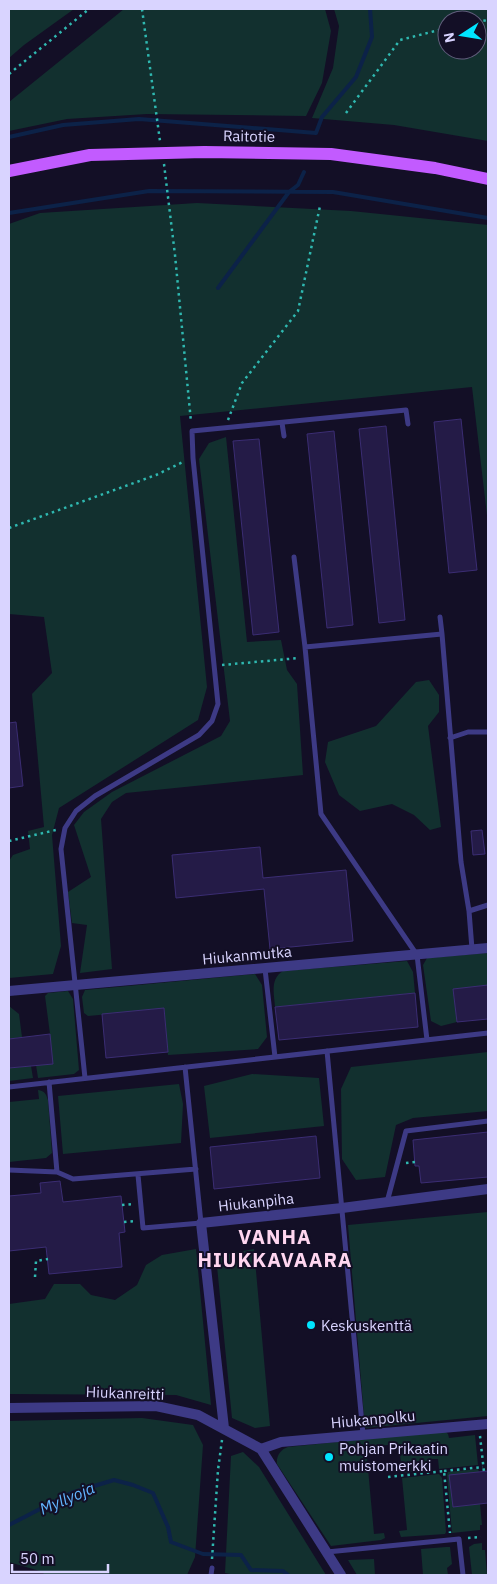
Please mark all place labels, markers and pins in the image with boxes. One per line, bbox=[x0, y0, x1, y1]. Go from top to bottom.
place label: Keskuskenttä bbox=[321, 1316, 412, 1335]
marker: Keskuskenttä bbox=[305, 1319, 317, 1331]
place label: Pohjan Prikaatin muistomerkki bbox=[339, 1439, 448, 1475]
marker: Pohjan Prikaatin muistomerkki bbox=[323, 1451, 335, 1463]

